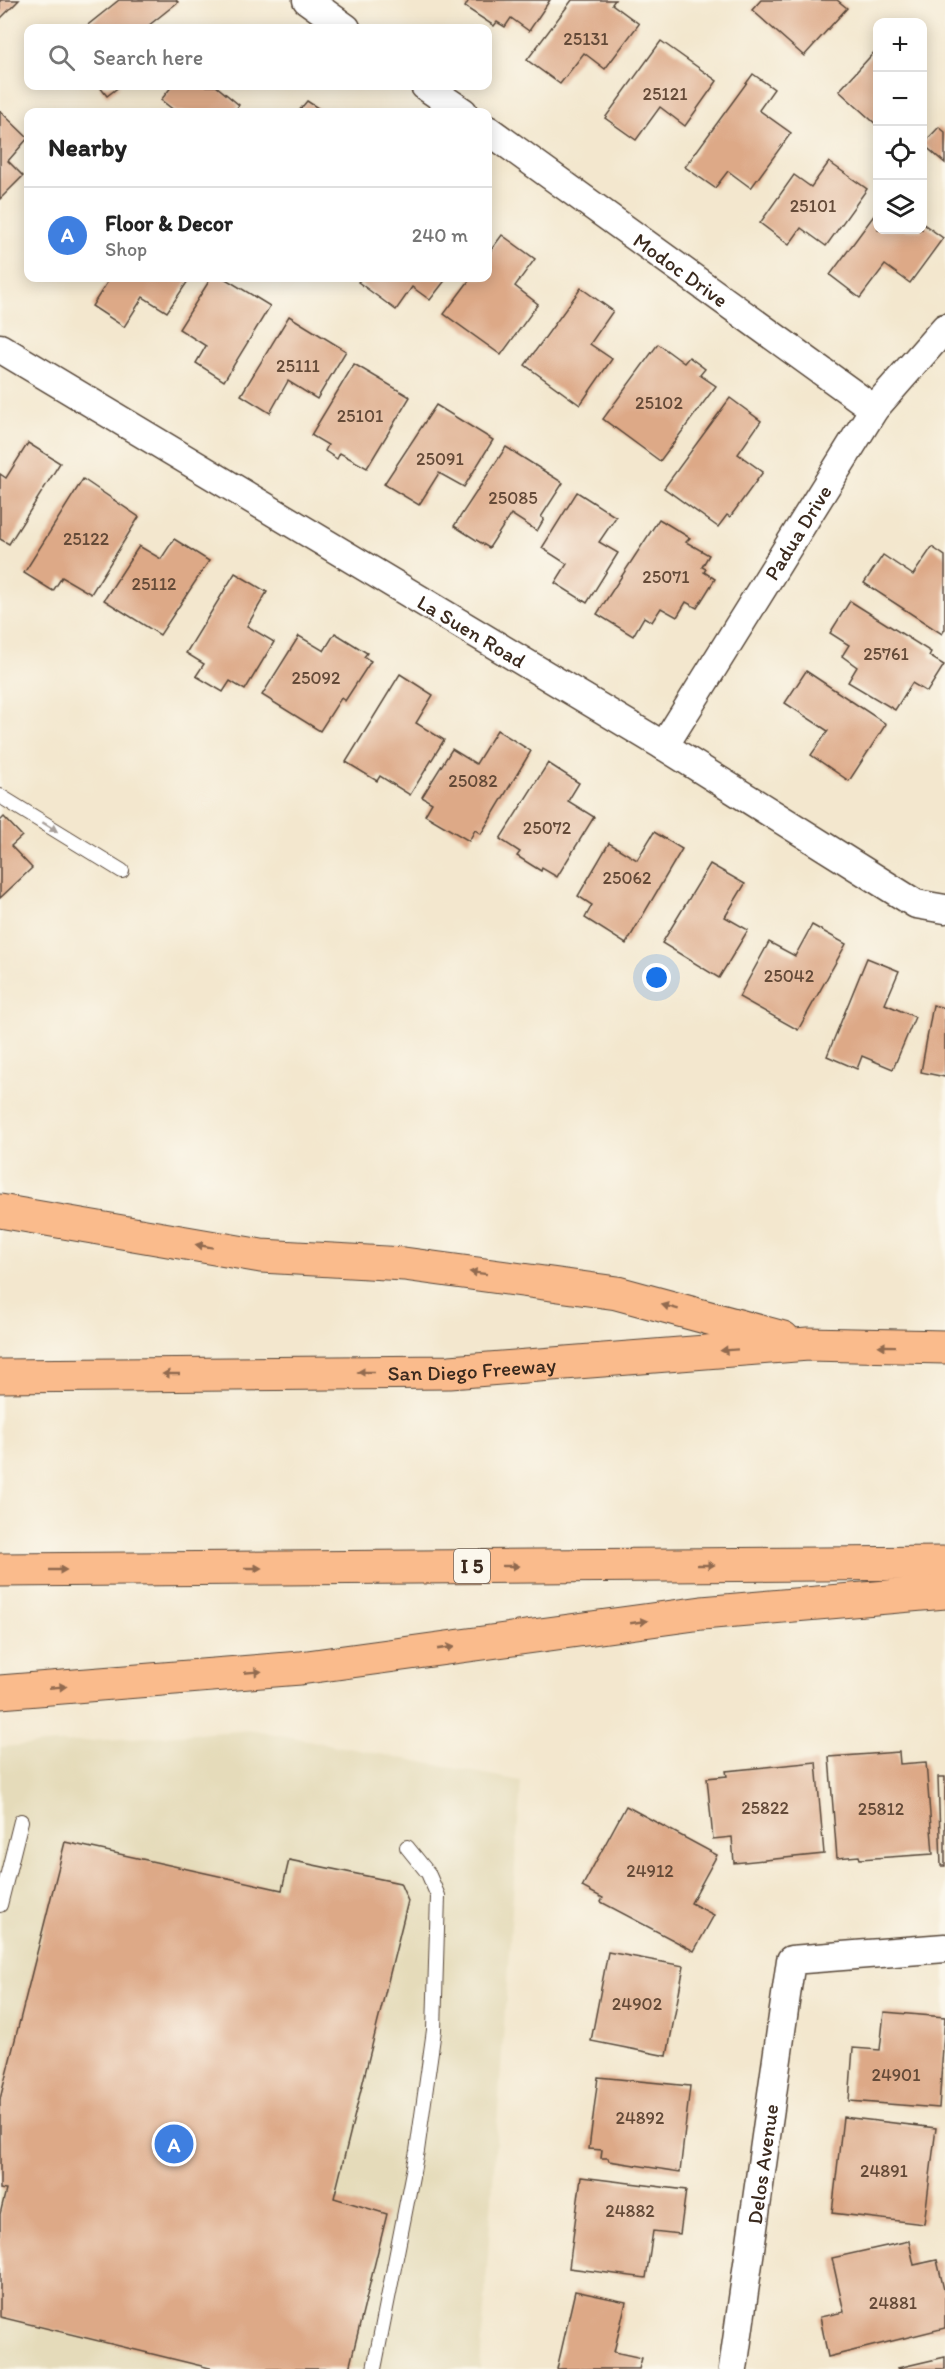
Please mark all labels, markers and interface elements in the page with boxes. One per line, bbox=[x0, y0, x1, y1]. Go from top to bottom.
map controls bbox=[873, 18, 927, 234]
button: + bbox=[873, 18, 927, 72]
search box bbox=[24, 24, 492, 90]
house number: 25131 bbox=[563, 28, 609, 50]
icon: search bbox=[45, 41, 78, 74]
text: Search here bbox=[93, 44, 203, 71]
button: − bbox=[873, 72, 927, 126]
house number: 25121 bbox=[642, 83, 688, 105]
button: locate bbox=[873, 126, 927, 180]
text: Nearby bbox=[48, 131, 127, 163]
button: layers bbox=[873, 180, 927, 234]
house number: 25101 bbox=[790, 195, 836, 217]
text: Floor & Decor bbox=[105, 210, 233, 237]
text: A bbox=[61, 223, 74, 247]
text: 240 m bbox=[412, 223, 468, 247]
street label: Modoc Drive bbox=[629, 227, 733, 312]
text: Shop bbox=[105, 237, 147, 261]
house number: 25111 bbox=[276, 355, 320, 377]
house number: 25102 bbox=[635, 392, 683, 414]
house number: 25101 bbox=[337, 405, 383, 427]
house number: 25091 bbox=[416, 448, 464, 470]
street label: Padua Drive bbox=[758, 480, 836, 584]
house number: 25085 bbox=[488, 487, 538, 509]
house number: 25122 bbox=[63, 528, 110, 550]
house number: 25071 bbox=[642, 566, 690, 588]
house number: 25112 bbox=[131, 573, 177, 595]
street label: La Suen Road bbox=[413, 589, 530, 673]
house number: 25761 bbox=[863, 643, 909, 665]
house number: 25092 bbox=[292, 667, 341, 689]
house number: 25082 bbox=[448, 770, 498, 792]
house number: 25072 bbox=[523, 817, 572, 839]
one-way arrow bbox=[42, 821, 58, 832]
house number: 25062 bbox=[603, 867, 652, 889]
your location bbox=[642, 963, 671, 992]
house number: 25042 bbox=[764, 965, 815, 987]
one-way arrow bbox=[194, 1242, 213, 1251]
one-way arrow bbox=[469, 1269, 488, 1278]
one-way arrow bbox=[661, 1302, 679, 1312]
one-way arrow bbox=[877, 1341, 896, 1351]
one-way arrow bbox=[719, 1346, 738, 1355]
street label: San Diego Freeway bbox=[388, 1351, 557, 1385]
one-way arrow bbox=[357, 1367, 376, 1377]
one-way arrow bbox=[162, 1369, 181, 1379]
road number: I 5 bbox=[454, 1549, 490, 1583]
one-way arrow bbox=[697, 1560, 716, 1569]
one-way arrow bbox=[502, 1561, 521, 1571]
one-way arrow bbox=[244, 1563, 263, 1573]
one-way arrow bbox=[49, 1565, 68, 1575]
one-way arrow bbox=[630, 1617, 649, 1626]
one-way arrow bbox=[437, 1643, 456, 1653]
one-way arrow bbox=[243, 1667, 262, 1676]
one-way arrow bbox=[49, 1682, 68, 1692]
house number: 25822 bbox=[741, 1797, 789, 1819]
house number: 25812 bbox=[858, 1798, 905, 1820]
house number: 24912 bbox=[626, 1860, 674, 1882]
house number: 24902 bbox=[612, 1993, 663, 2015]
house number: 24901 bbox=[871, 2064, 921, 2086]
street label: Delos Avenue bbox=[741, 2102, 783, 2226]
house number: 24892 bbox=[615, 2107, 665, 2129]
pin: A bbox=[154, 2122, 194, 2166]
house number: 24891 bbox=[860, 2160, 908, 2182]
house number: 24882 bbox=[605, 2200, 655, 2222]
house number: 24881 bbox=[869, 2292, 917, 2314]

